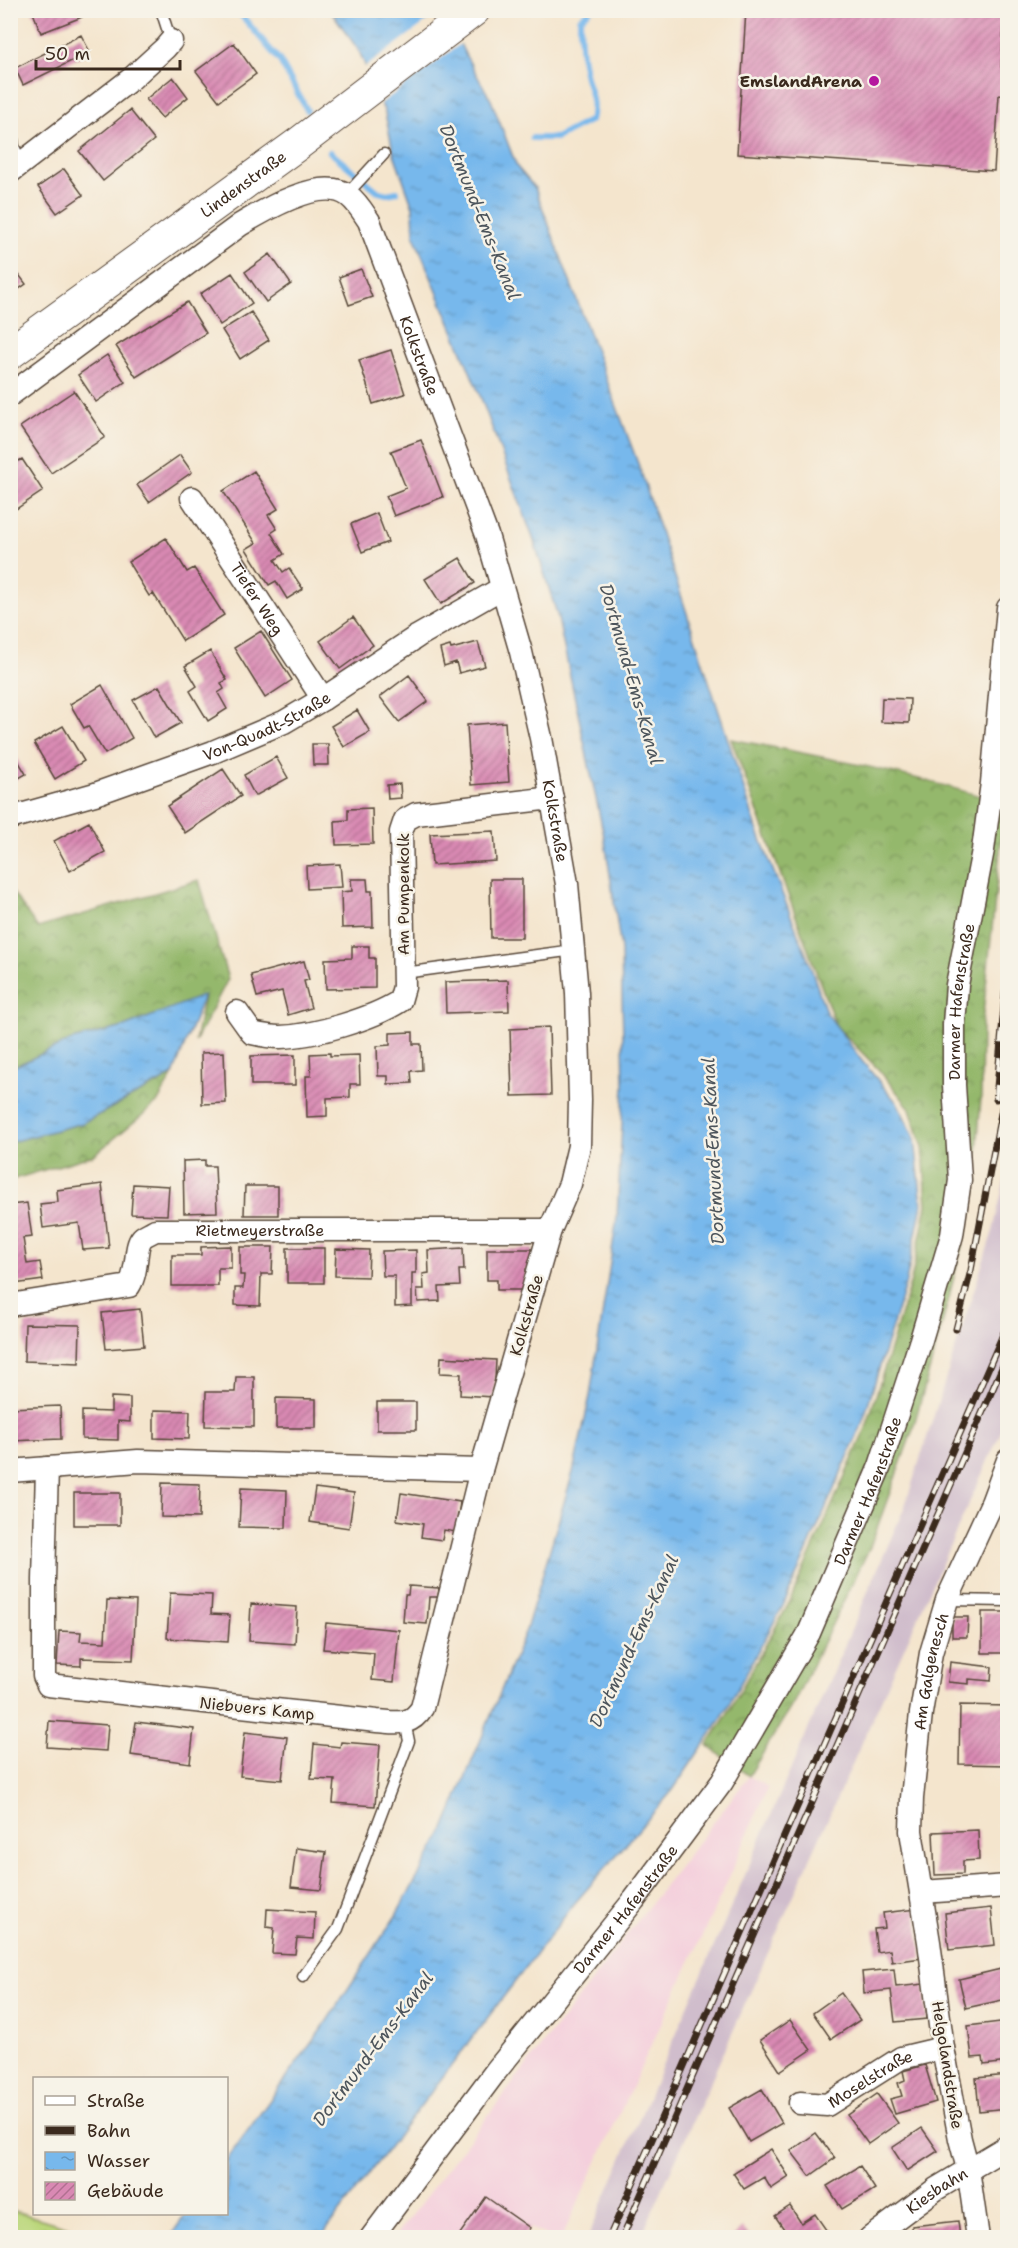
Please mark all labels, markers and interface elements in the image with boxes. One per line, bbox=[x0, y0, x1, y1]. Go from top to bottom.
scale bar bbox=[36, 33, 180, 71]
text: 50 m bbox=[45, 42, 90, 66]
place label: EmslandArena bbox=[740, 71, 862, 92]
marker: EmslandArena bbox=[867, 74, 881, 88]
water label: Dortmund-Ems-Kanal bbox=[434, 121, 526, 304]
street label: Lindenstraße bbox=[196, 146, 291, 223]
street label: Kolkstraße bbox=[395, 313, 444, 398]
street label: Tiefer Weg bbox=[226, 558, 289, 640]
water label: Dortmund-Ems-Kanal bbox=[594, 581, 668, 768]
street label: Von-Quadt-Straße bbox=[200, 687, 335, 766]
street label: Kolkstraße bbox=[538, 778, 573, 864]
street label: Am Pumpenkolk bbox=[393, 833, 414, 955]
street label: Darmer Hafenstraße bbox=[944, 922, 980, 1080]
water label: Dortmund-Ems-Kanal bbox=[696, 1057, 730, 1245]
street label: Rietmeyerstraße bbox=[196, 1220, 324, 1241]
street label: Kolkstraße bbox=[505, 1272, 548, 1358]
street label: Darmer Hafenstraße bbox=[829, 1414, 906, 1568]
water label: Dortmund-Ems-Kanal bbox=[584, 1551, 685, 1731]
street label: Am Galgenesch bbox=[909, 1610, 954, 1731]
street label: Niebuers Kamp bbox=[198, 1692, 316, 1725]
street label: Darmer Hafenstraße bbox=[569, 1841, 683, 1978]
water label: Dortmund-Ems-Kanal bbox=[307, 1967, 439, 2131]
street label: Helgolandstraße bbox=[927, 2000, 968, 2131]
street label: Moselstraße bbox=[824, 2046, 915, 2113]
legend bbox=[33, 2077, 228, 2215]
text: Straße bbox=[87, 2089, 145, 2113]
text: Bahn bbox=[87, 2119, 131, 2143]
text: Wasser bbox=[87, 2149, 150, 2173]
street label: Kiesbahn bbox=[902, 2163, 972, 2219]
text: Gebäude bbox=[87, 2179, 164, 2203]

